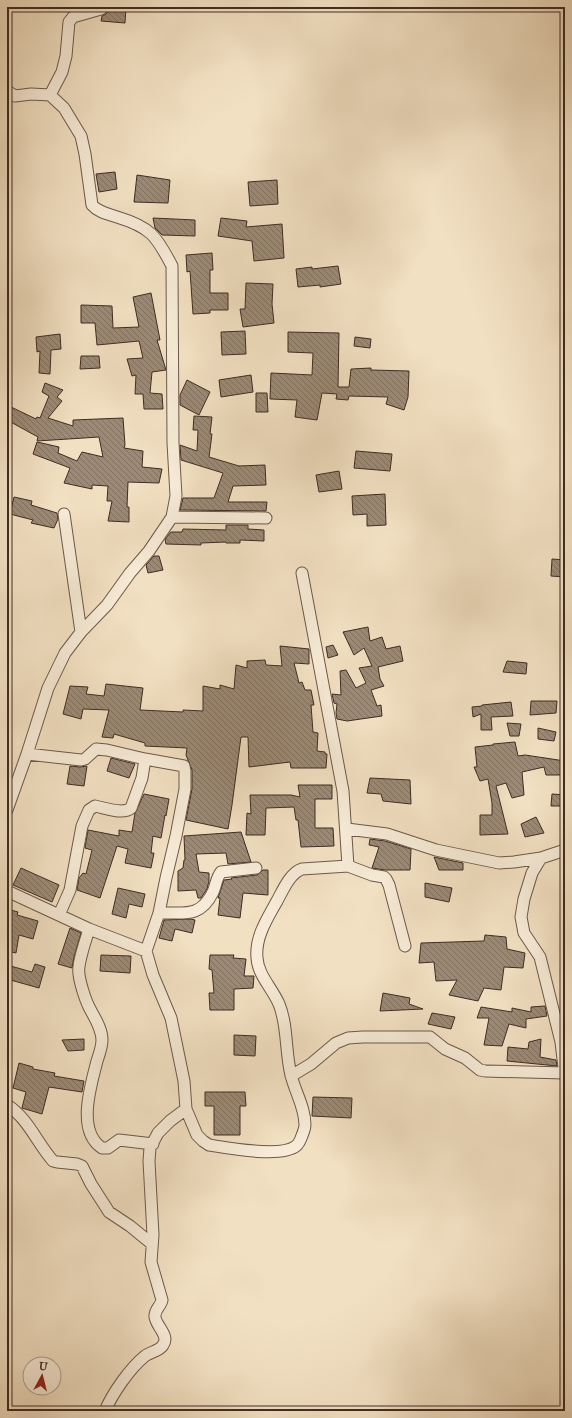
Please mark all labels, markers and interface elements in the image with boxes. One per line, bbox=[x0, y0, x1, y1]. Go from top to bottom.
north arrow bbox=[22, 1356, 62, 1396]
text: U bbox=[38, 1360, 49, 1374]

